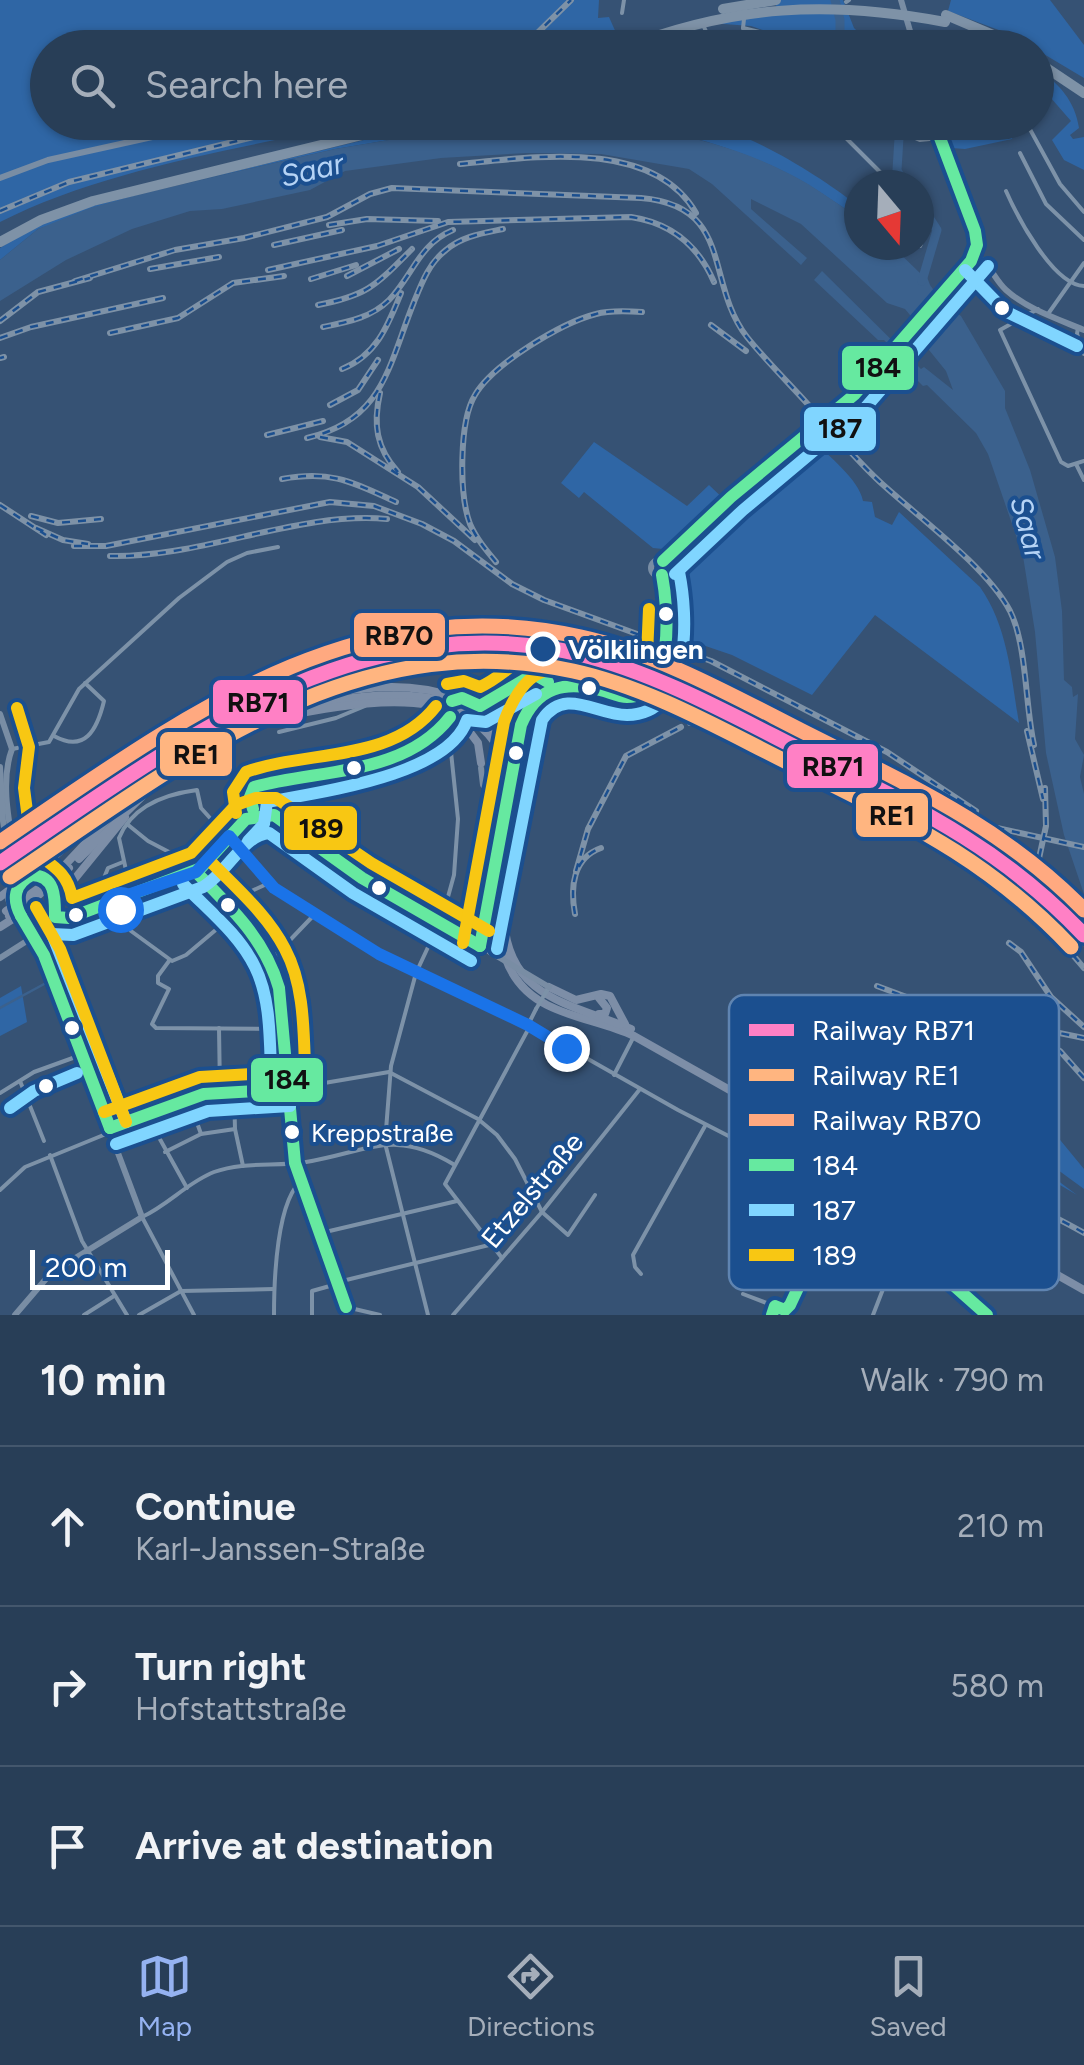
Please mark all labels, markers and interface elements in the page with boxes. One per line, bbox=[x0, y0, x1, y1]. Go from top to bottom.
search box bbox=[30, 30, 1054, 140]
icon: search bbox=[65, 58, 120, 113]
text: Search here bbox=[145, 62, 348, 108]
water label: Saar bbox=[277, 144, 349, 195]
north arrow bbox=[844, 170, 934, 260]
unlabelled marker bbox=[992, 298, 1012, 318]
line badge: 184 bbox=[840, 344, 916, 392]
text: 184 bbox=[855, 350, 901, 384]
line badge: 187 bbox=[802, 405, 878, 453]
text: 187 bbox=[818, 411, 862, 445]
water label: Saar bbox=[1002, 492, 1055, 565]
unlabelled marker bbox=[656, 604, 676, 624]
line badge: RB70 bbox=[352, 611, 447, 659]
text: RB70 bbox=[365, 618, 433, 652]
place label: Völklingen bbox=[568, 632, 704, 666]
marker: Völklingen bbox=[527, 633, 559, 665]
line badge: RB71 bbox=[211, 678, 305, 726]
unlabelled marker bbox=[579, 678, 599, 698]
text: RB71 bbox=[227, 685, 289, 719]
line badge: RE1 bbox=[158, 730, 234, 778]
text: RE1 bbox=[173, 737, 219, 771]
line badge: RB71 bbox=[785, 742, 880, 790]
unlabelled marker bbox=[506, 743, 526, 763]
text: RB71 bbox=[802, 749, 864, 783]
unlabelled marker bbox=[344, 758, 364, 778]
line badge: RE1 bbox=[854, 791, 930, 839]
text: RE1 bbox=[869, 798, 915, 832]
line badge: 189 bbox=[282, 804, 359, 852]
text: 189 bbox=[298, 811, 344, 845]
unlabelled marker bbox=[369, 878, 389, 898]
route start bbox=[98, 887, 144, 933]
unlabelled marker bbox=[218, 895, 238, 915]
unlabelled marker bbox=[66, 905, 86, 925]
legend bbox=[729, 995, 1059, 1290]
text: Railway RB71 bbox=[812, 1013, 975, 1047]
unlabelled marker bbox=[62, 1018, 82, 1038]
route end bbox=[544, 1026, 590, 1072]
line badge: 184 bbox=[249, 1056, 325, 1104]
text: Railway RE1 bbox=[812, 1058, 959, 1092]
text: 184 bbox=[264, 1062, 310, 1096]
unlabelled marker bbox=[36, 1076, 56, 1096]
text: Railway RB70 bbox=[812, 1103, 981, 1137]
place label: Kreppstraße bbox=[311, 1117, 453, 1149]
marker: Kreppstraße bbox=[282, 1122, 302, 1142]
street label: Etzelstraße bbox=[474, 1125, 590, 1255]
text: 184 bbox=[812, 1148, 858, 1182]
text: 187 bbox=[812, 1193, 856, 1227]
text: 189 bbox=[812, 1238, 857, 1272]
scale bar bbox=[30, 1245, 170, 1290]
text: 200 m bbox=[45, 1250, 127, 1284]
text: 10 min bbox=[40, 1355, 166, 1406]
text: Walk · 790 m bbox=[861, 1361, 1044, 1399]
text: Continue bbox=[135, 1484, 296, 1530]
icon: ahead bbox=[40, 1499, 95, 1554]
text: 210 m bbox=[957, 1507, 1044, 1545]
text: Karl-Janssen-Straße bbox=[135, 1530, 425, 1568]
text: Turn right bbox=[135, 1644, 307, 1690]
icon: right bbox=[40, 1659, 95, 1714]
text: 580 m bbox=[950, 1667, 1044, 1705]
text: Hofstattstraße bbox=[135, 1690, 347, 1728]
icon: arrive bbox=[40, 1819, 95, 1874]
text: Arrive at destination bbox=[135, 1823, 493, 1869]
tab: Map bbox=[137, 1949, 192, 2043]
tab: Directions bbox=[467, 1949, 595, 2043]
tab: Saved bbox=[869, 1949, 947, 2043]

